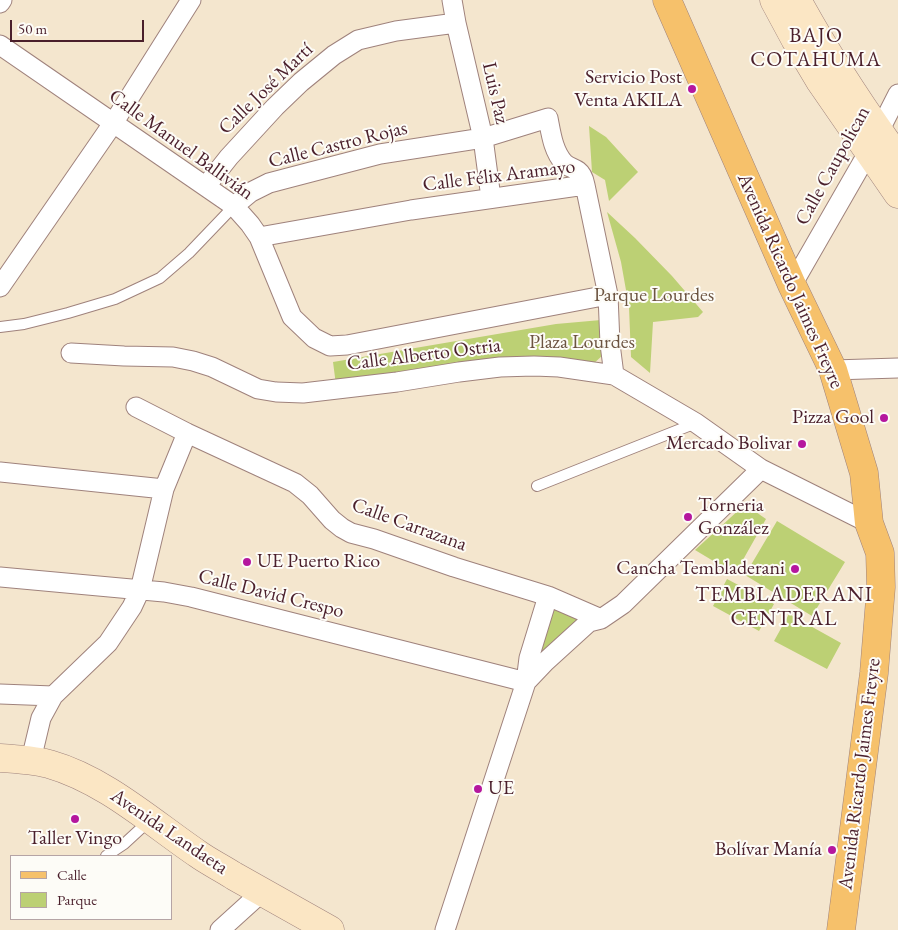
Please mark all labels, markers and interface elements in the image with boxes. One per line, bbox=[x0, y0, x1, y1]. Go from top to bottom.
scale bar bbox=[12, 10, 146, 42]
text: 50 m bbox=[18, 19, 47, 38]
district label: BAJO COTAHUMA bbox=[749, 23, 883, 73]
street label: Calle José Martí bbox=[214, 38, 318, 140]
street label: Luis Paz bbox=[476, 60, 514, 126]
place label: Servicio Post Venta AKILA bbox=[574, 66, 682, 113]
marker: Servicio Post Venta AKILA bbox=[686, 83, 698, 95]
street label: Calle Manuel Ballivián bbox=[104, 84, 258, 206]
street label: Calle Caupolican bbox=[790, 102, 876, 230]
street label: Calle Castro Rojas bbox=[266, 116, 410, 174]
street label: Calle Félix Aramayo bbox=[421, 155, 577, 197]
street label: Avenida Ricardo Jaimes Freyre bbox=[732, 170, 848, 392]
park label: Parque Lourdes bbox=[594, 284, 714, 308]
park label: Plaza Lourdes bbox=[529, 331, 635, 355]
street label: Calle Alberto Ostria bbox=[346, 334, 502, 376]
place label: Pizza Gool bbox=[792, 406, 874, 430]
marker: Pizza Gool bbox=[878, 412, 890, 424]
place label: Mercado Bolivar bbox=[666, 432, 792, 456]
marker: Mercado Bolivar bbox=[796, 438, 808, 450]
street label: Calle Carrazana bbox=[348, 493, 470, 557]
place label: Torneria González bbox=[698, 494, 769, 541]
marker: Torneria González bbox=[682, 511, 694, 523]
place label: UE Puerto Rico bbox=[257, 550, 380, 574]
marker: UE Puerto Rico bbox=[241, 556, 253, 568]
place label: Cancha Tembladerani bbox=[616, 557, 785, 581]
marker: Cancha Tembladerani bbox=[789, 563, 801, 575]
street label: Calle David Crespo bbox=[196, 564, 346, 624]
district label: TEMBLADERANI CENTRAL bbox=[694, 582, 874, 632]
street label: Avenida Ricardo Jaimes Freyre bbox=[834, 657, 886, 891]
place label: UE bbox=[488, 777, 514, 801]
marker: UE bbox=[472, 783, 484, 795]
street label: Avenida Landaeta bbox=[106, 784, 232, 880]
marker: Taller Vingo bbox=[69, 813, 81, 825]
place label: Taller Vingo bbox=[28, 827, 122, 851]
place label: Bolívar Manía bbox=[715, 838, 822, 862]
marker: Bolívar Manía bbox=[826, 844, 838, 856]
legend bbox=[10, 855, 172, 920]
text: Calle bbox=[57, 865, 87, 884]
text: Parque bbox=[57, 890, 97, 909]

